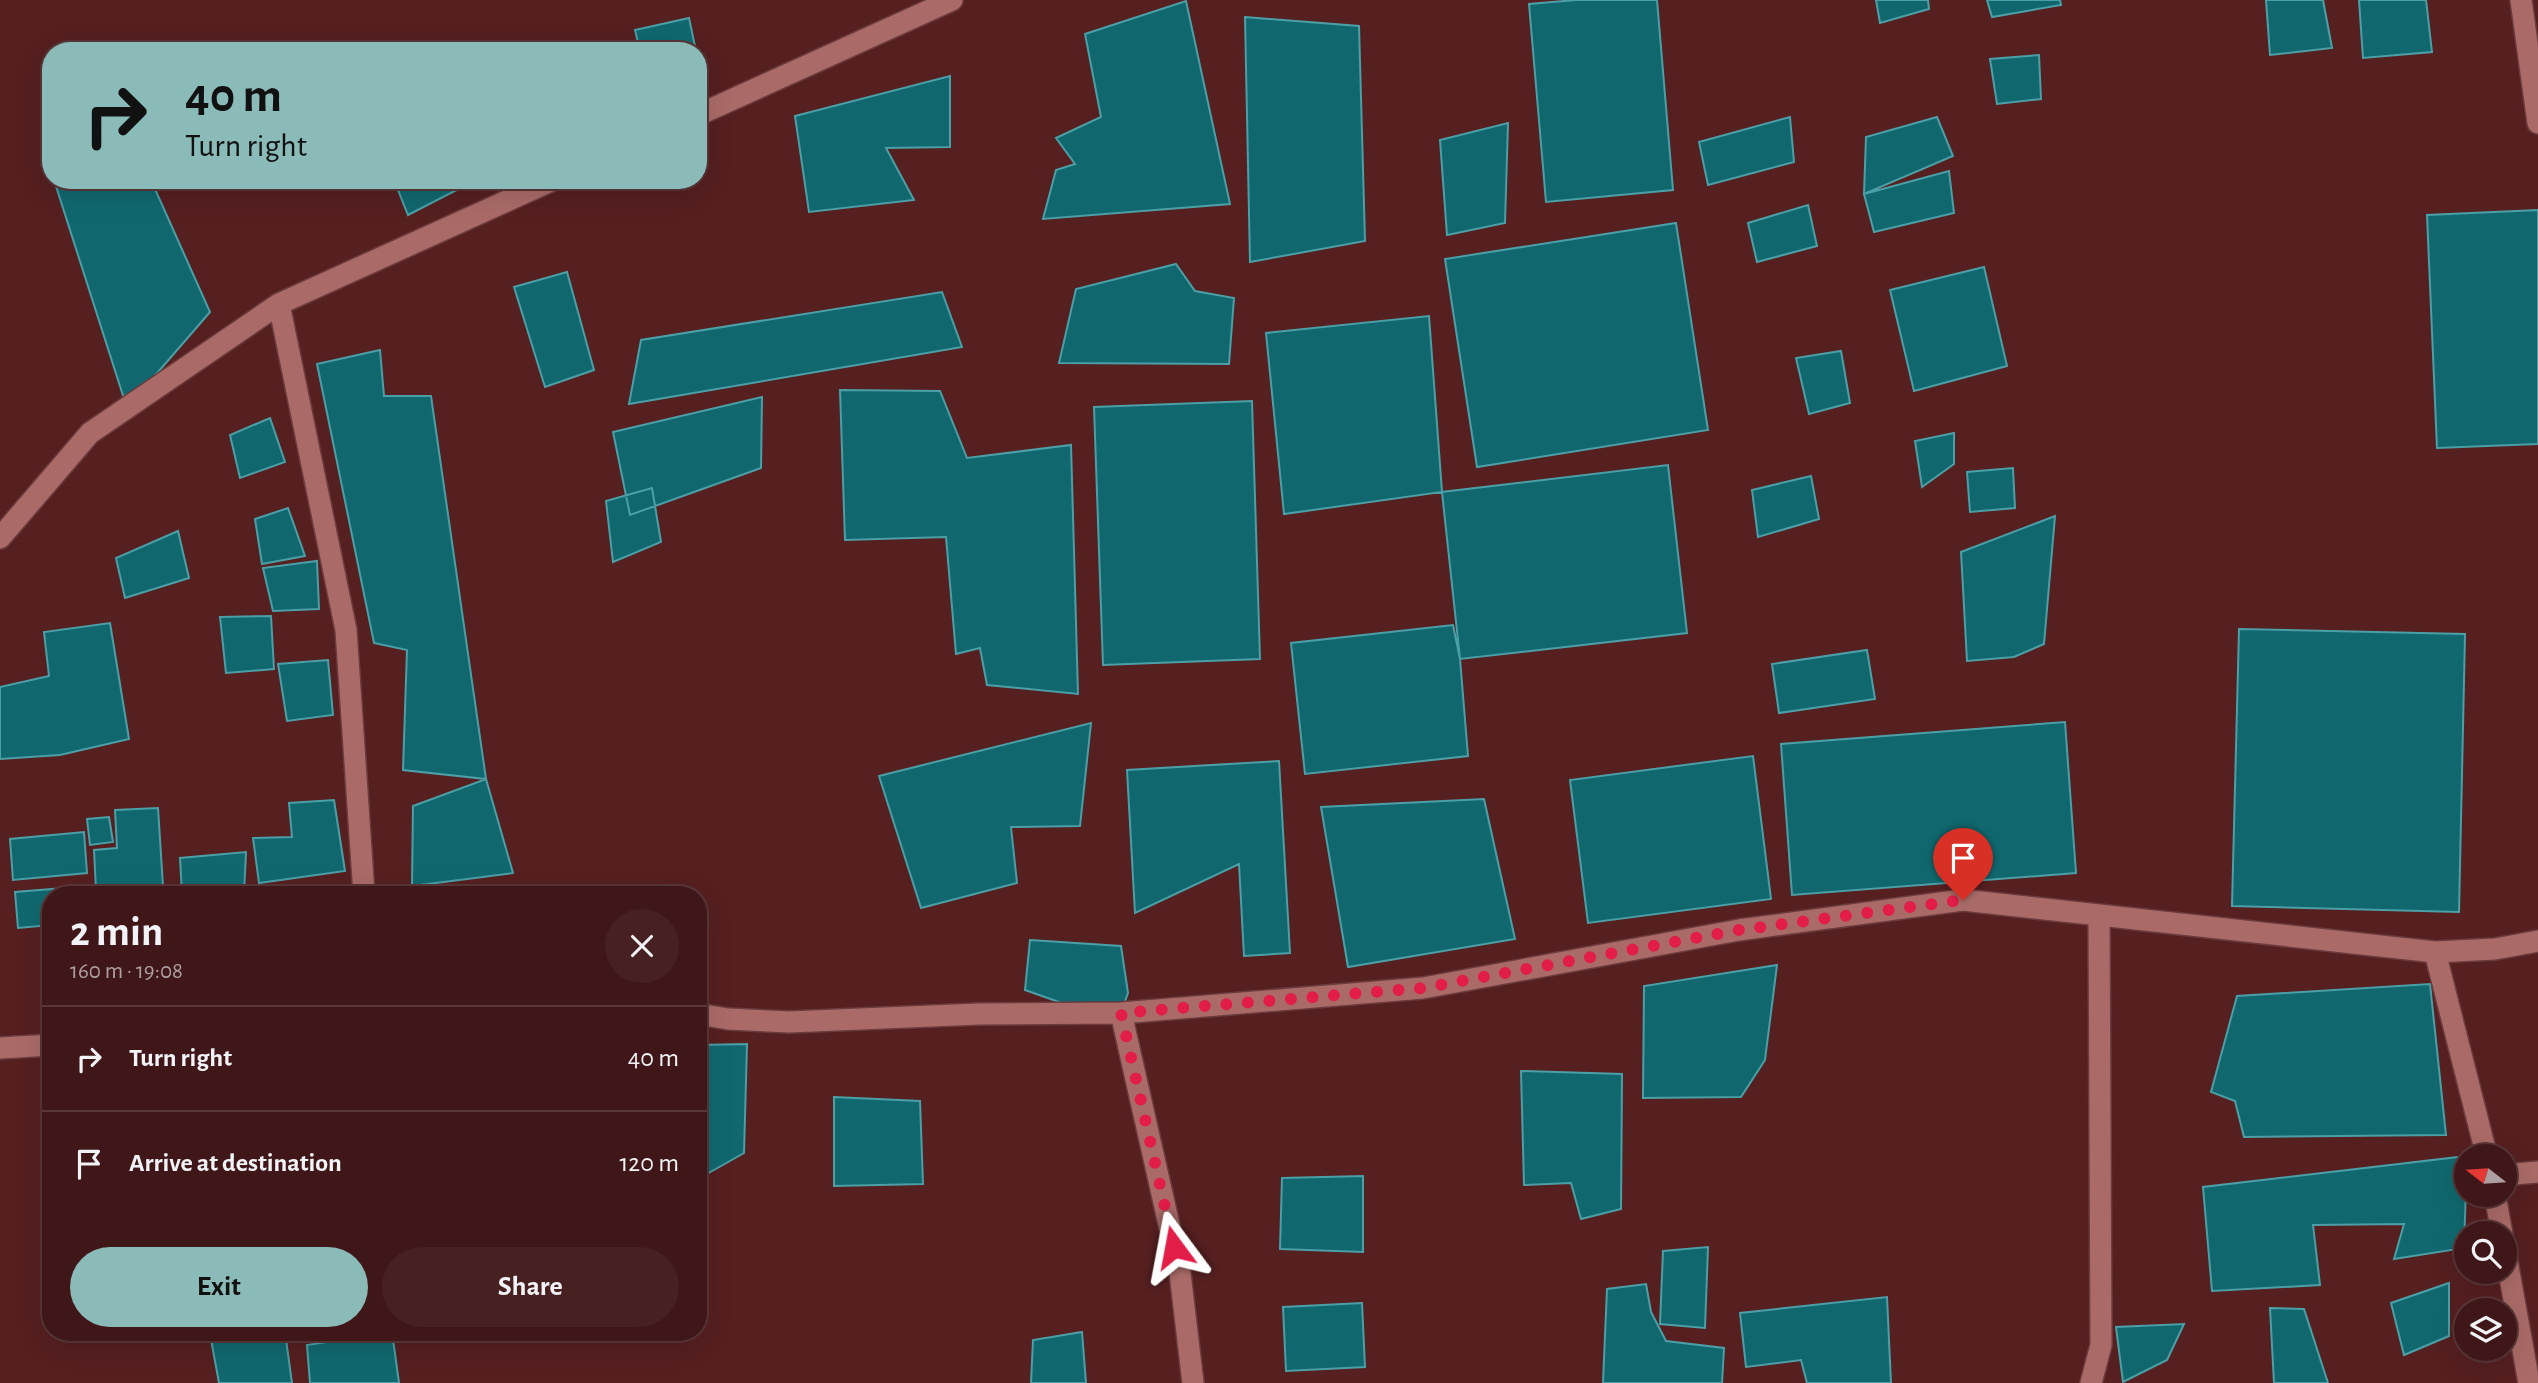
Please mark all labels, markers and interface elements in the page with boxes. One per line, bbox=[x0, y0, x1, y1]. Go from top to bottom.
icon: right bbox=[70, 70, 161, 161]
text: 40 m bbox=[185, 72, 282, 121]
text: Turn right bbox=[185, 130, 307, 162]
pin bbox=[1933, 828, 1993, 900]
icon: arrive bbox=[1944, 839, 1982, 877]
button: close bbox=[605, 909, 679, 983]
text: 2 min bbox=[70, 911, 163, 953]
text: 160 m · 19:08 bbox=[70, 960, 183, 983]
icon: right bbox=[70, 1040, 108, 1078]
text: Turn right bbox=[129, 1045, 232, 1071]
text: 40 m bbox=[628, 1045, 679, 1071]
north arrow bbox=[2454, 1144, 2516, 1208]
map controls bbox=[2454, 1144, 2517, 1361]
icon: arrive bbox=[70, 1145, 108, 1183]
text: Arrive at destination bbox=[129, 1150, 342, 1176]
text: 120 m bbox=[619, 1150, 679, 1176]
position arrow bbox=[1137, 1210, 1211, 1284]
button: search bbox=[2454, 1221, 2517, 1284]
button: Exit bbox=[70, 1247, 368, 1327]
button: Share bbox=[382, 1247, 679, 1327]
button: layers bbox=[2454, 1298, 2517, 1361]

